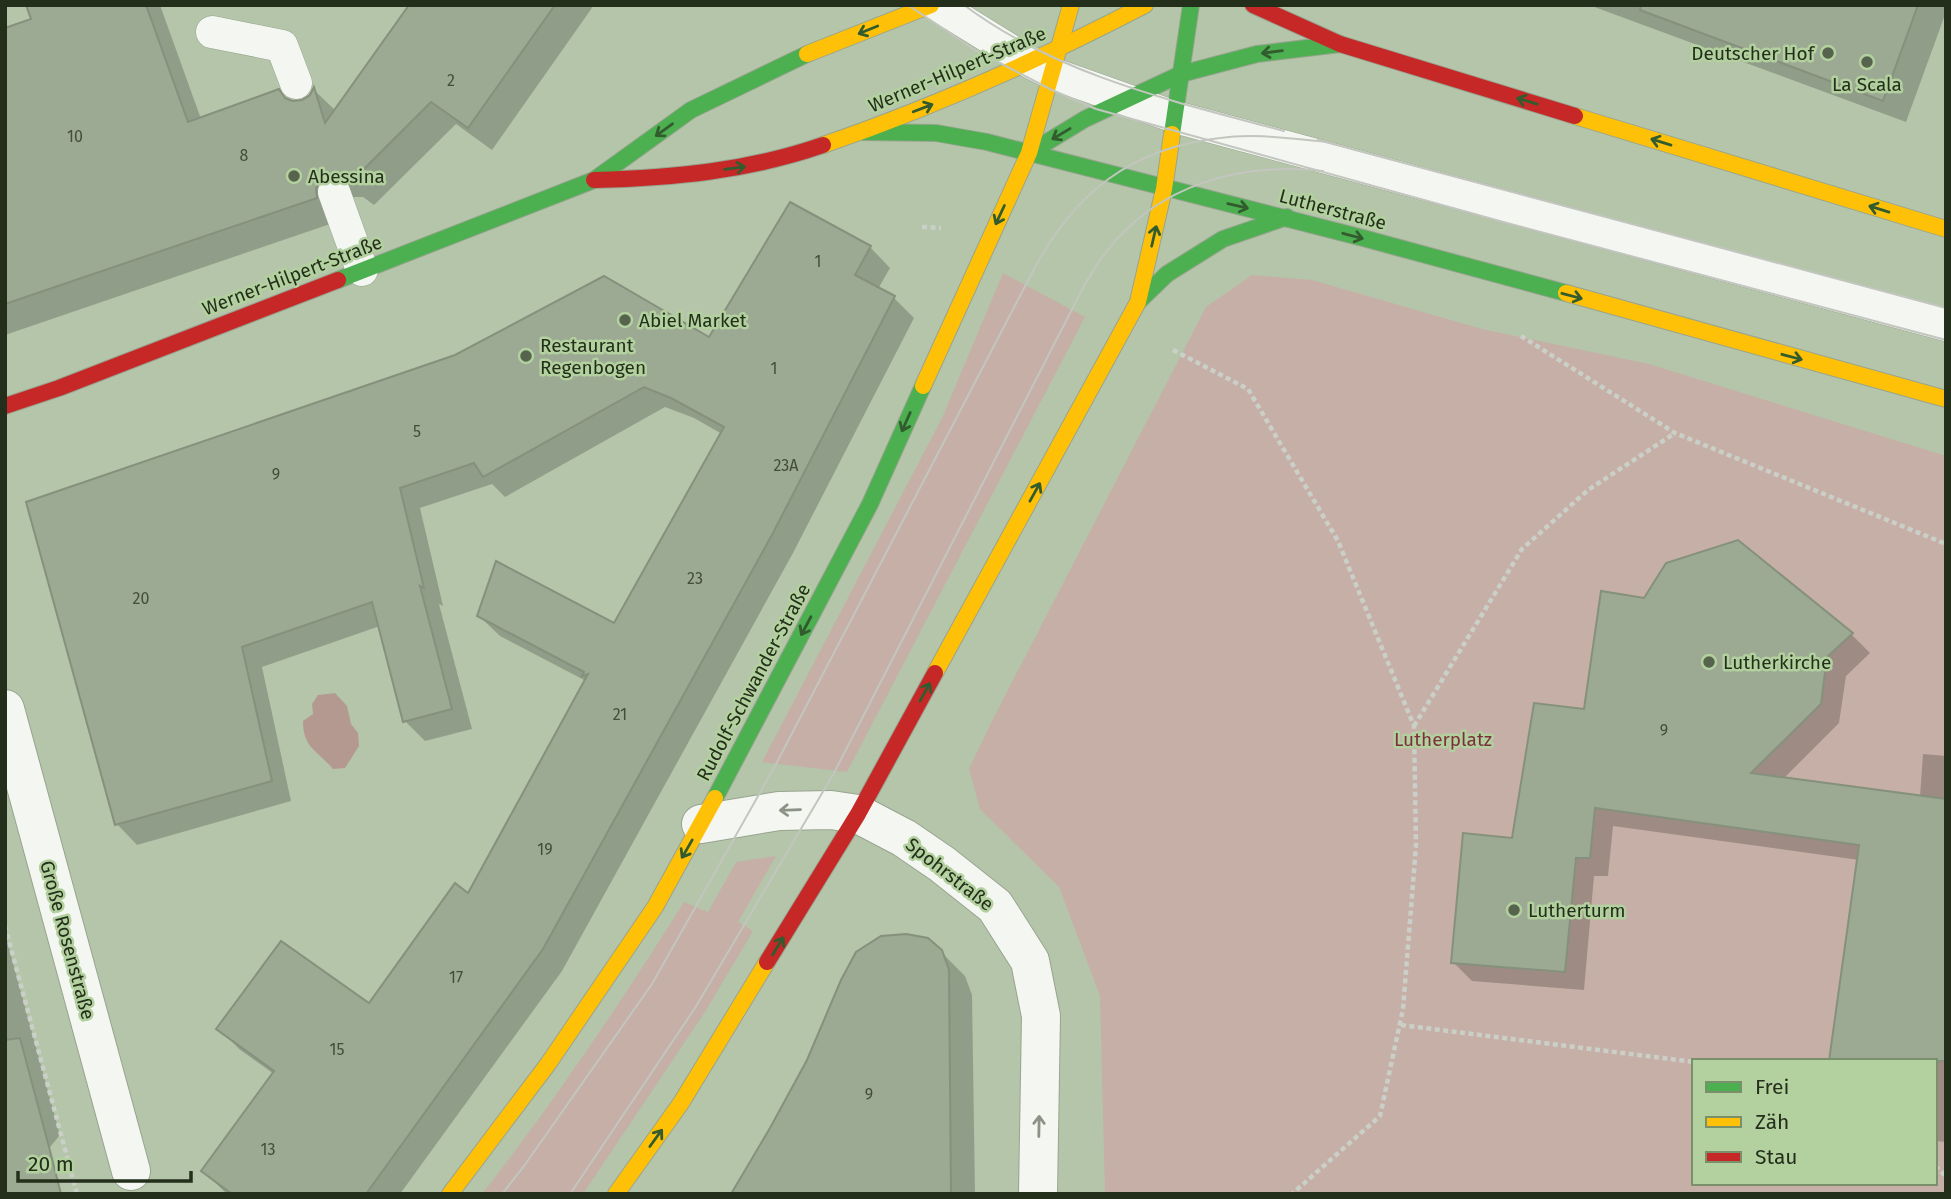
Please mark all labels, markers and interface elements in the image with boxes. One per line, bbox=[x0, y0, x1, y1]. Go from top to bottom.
street label: Werner-Hilpert-Straße bbox=[865, 22, 1049, 117]
one-way arrow bbox=[857, 24, 879, 37]
place label: Deutscher Hof bbox=[1691, 42, 1816, 65]
marker: Deutscher Hof bbox=[1820, 45, 1836, 61]
one-way arrow bbox=[1261, 46, 1284, 59]
marker: La Scala bbox=[1859, 54, 1875, 70]
house number: 2 bbox=[447, 71, 455, 90]
place label: La Scala bbox=[1832, 73, 1902, 96]
one-way arrow bbox=[1517, 94, 1539, 107]
one-way arrow bbox=[912, 100, 934, 113]
one-way arrow bbox=[655, 123, 674, 137]
house number: 10 bbox=[67, 127, 83, 146]
one-way arrow bbox=[1052, 127, 1072, 141]
one-way arrow bbox=[1651, 135, 1673, 147]
house number: 8 bbox=[240, 146, 249, 165]
one-way arrow bbox=[723, 162, 746, 175]
place label: Abessina bbox=[308, 165, 385, 188]
marker: Abessina bbox=[286, 168, 302, 184]
street label: Lutherstraße bbox=[1277, 184, 1389, 235]
one-way arrow bbox=[1226, 199, 1249, 213]
one-way arrow bbox=[1868, 201, 1890, 214]
one-way arrow bbox=[993, 204, 1006, 225]
one-way arrow bbox=[1147, 225, 1161, 248]
one-way arrow bbox=[1341, 230, 1364, 243]
street label: Werner-Hilpert-Straße bbox=[199, 231, 385, 320]
house number: 1 bbox=[815, 252, 821, 271]
one-way arrow bbox=[1561, 291, 1583, 304]
place label: Abiel Market bbox=[639, 309, 747, 332]
marker: Abiel Market bbox=[617, 312, 633, 328]
place label: Restaurant Regenbogen bbox=[540, 334, 646, 379]
marker: Restaurant Regenbogen bbox=[518, 348, 534, 364]
one-way arrow bbox=[1781, 351, 1803, 364]
house number: 1 bbox=[771, 359, 777, 378]
one-way arrow bbox=[899, 411, 912, 432]
house number: 5 bbox=[413, 422, 421, 441]
house number: 23A bbox=[774, 456, 799, 475]
house number: 9 bbox=[272, 465, 280, 484]
one-way arrow bbox=[1028, 482, 1042, 503]
house number: 23 bbox=[687, 569, 703, 588]
street label: Rudolf-Schwander-Straße bbox=[692, 580, 815, 785]
house number: 20 bbox=[133, 589, 149, 608]
one-way arrow bbox=[798, 615, 812, 636]
place label: Lutherkirche bbox=[1723, 651, 1831, 674]
marker: Lutherkirche bbox=[1701, 654, 1717, 670]
one-way arrow bbox=[918, 682, 932, 702]
house number: 21 bbox=[613, 705, 627, 724]
house number: 9 bbox=[1660, 721, 1668, 740]
park label: Lutherplatz bbox=[1394, 728, 1492, 751]
one-way arrow bbox=[779, 804, 802, 817]
street label: Spohrstraße bbox=[901, 833, 998, 916]
one-way arrow bbox=[680, 838, 694, 858]
house number: 19 bbox=[537, 840, 553, 859]
street label: Große Rosenstraße bbox=[35, 858, 100, 1022]
place label: Lutherturm bbox=[1528, 899, 1625, 922]
marker: Lutherturm bbox=[1506, 902, 1522, 918]
one-way arrow bbox=[771, 937, 785, 957]
house number: 17 bbox=[449, 968, 463, 987]
house number: 15 bbox=[330, 1040, 344, 1059]
legend bbox=[1692, 1059, 1937, 1185]
text: Frei bbox=[1755, 1074, 1789, 1100]
house number: 9 bbox=[865, 1085, 873, 1104]
text: Zäh bbox=[1755, 1109, 1789, 1135]
one-way arrow bbox=[1032, 1114, 1046, 1137]
one-way arrow bbox=[649, 1129, 663, 1148]
scale bar bbox=[18, 1140, 191, 1184]
house number: 13 bbox=[261, 1140, 275, 1159]
text: Stau bbox=[1755, 1144, 1798, 1170]
text: 20 m bbox=[28, 1151, 74, 1177]

